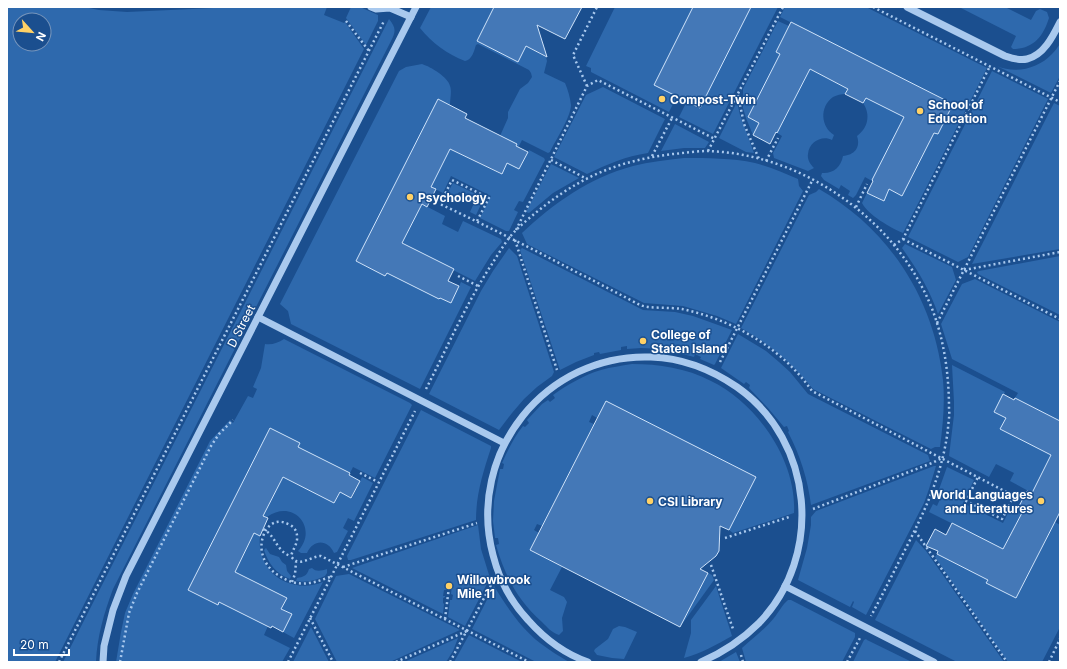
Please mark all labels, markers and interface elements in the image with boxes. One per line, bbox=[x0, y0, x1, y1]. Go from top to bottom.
north arrow bbox=[12, 12, 52, 52]
text: N bbox=[33, 30, 49, 43]
place label: Compost-Twin bbox=[670, 92, 756, 107]
marker: Compost-Twin bbox=[657, 94, 667, 104]
place label: School of Education bbox=[928, 97, 987, 126]
marker: School of Education bbox=[915, 106, 925, 116]
place label: Psychology bbox=[418, 190, 488, 205]
marker: Psychology bbox=[405, 192, 415, 202]
street label: D Street bbox=[224, 302, 258, 350]
place label: College of Staten Island bbox=[651, 327, 727, 356]
marker: College of Staten Island bbox=[638, 336, 648, 346]
place label: World Languages and Literatures bbox=[930, 487, 1033, 516]
place label: CSI Library bbox=[658, 494, 723, 509]
marker: CSI Library bbox=[645, 496, 655, 506]
marker: World Languages and Literatures bbox=[1036, 496, 1046, 506]
place label: Willowbrook Mile 11 bbox=[457, 572, 530, 601]
marker: Willowbrook Mile 11 bbox=[444, 581, 454, 591]
scale bar bbox=[14, 631, 69, 657]
text: 20 m bbox=[20, 637, 49, 652]

